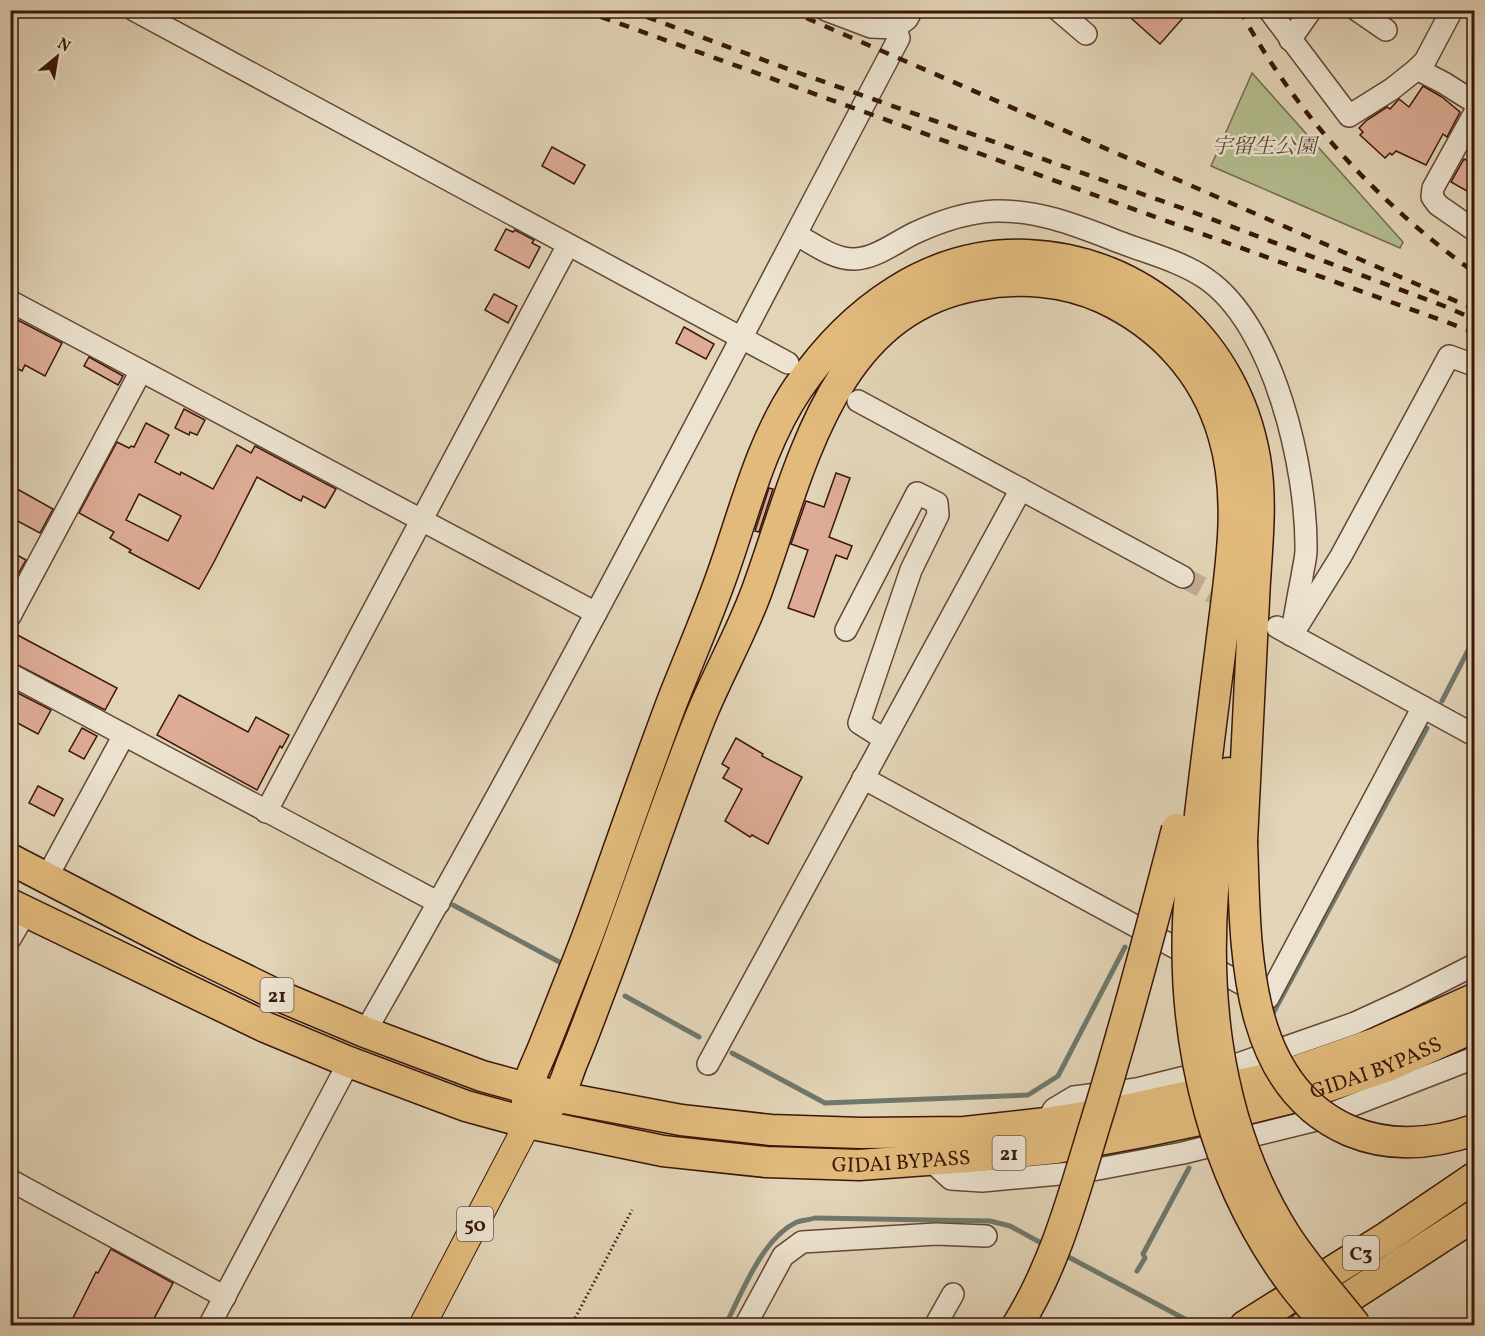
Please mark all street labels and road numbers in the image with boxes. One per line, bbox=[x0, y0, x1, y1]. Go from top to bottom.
road number: 21 bbox=[260, 978, 294, 1012]
street label: GIDAI BYPASS bbox=[1306, 1030, 1447, 1107]
road number: 21 bbox=[992, 1136, 1026, 1170]
street label: GIDAI BYPASS bbox=[831, 1144, 971, 1181]
road number: 50 bbox=[457, 1207, 493, 1241]
road number: C3 bbox=[1343, 1236, 1379, 1270]

